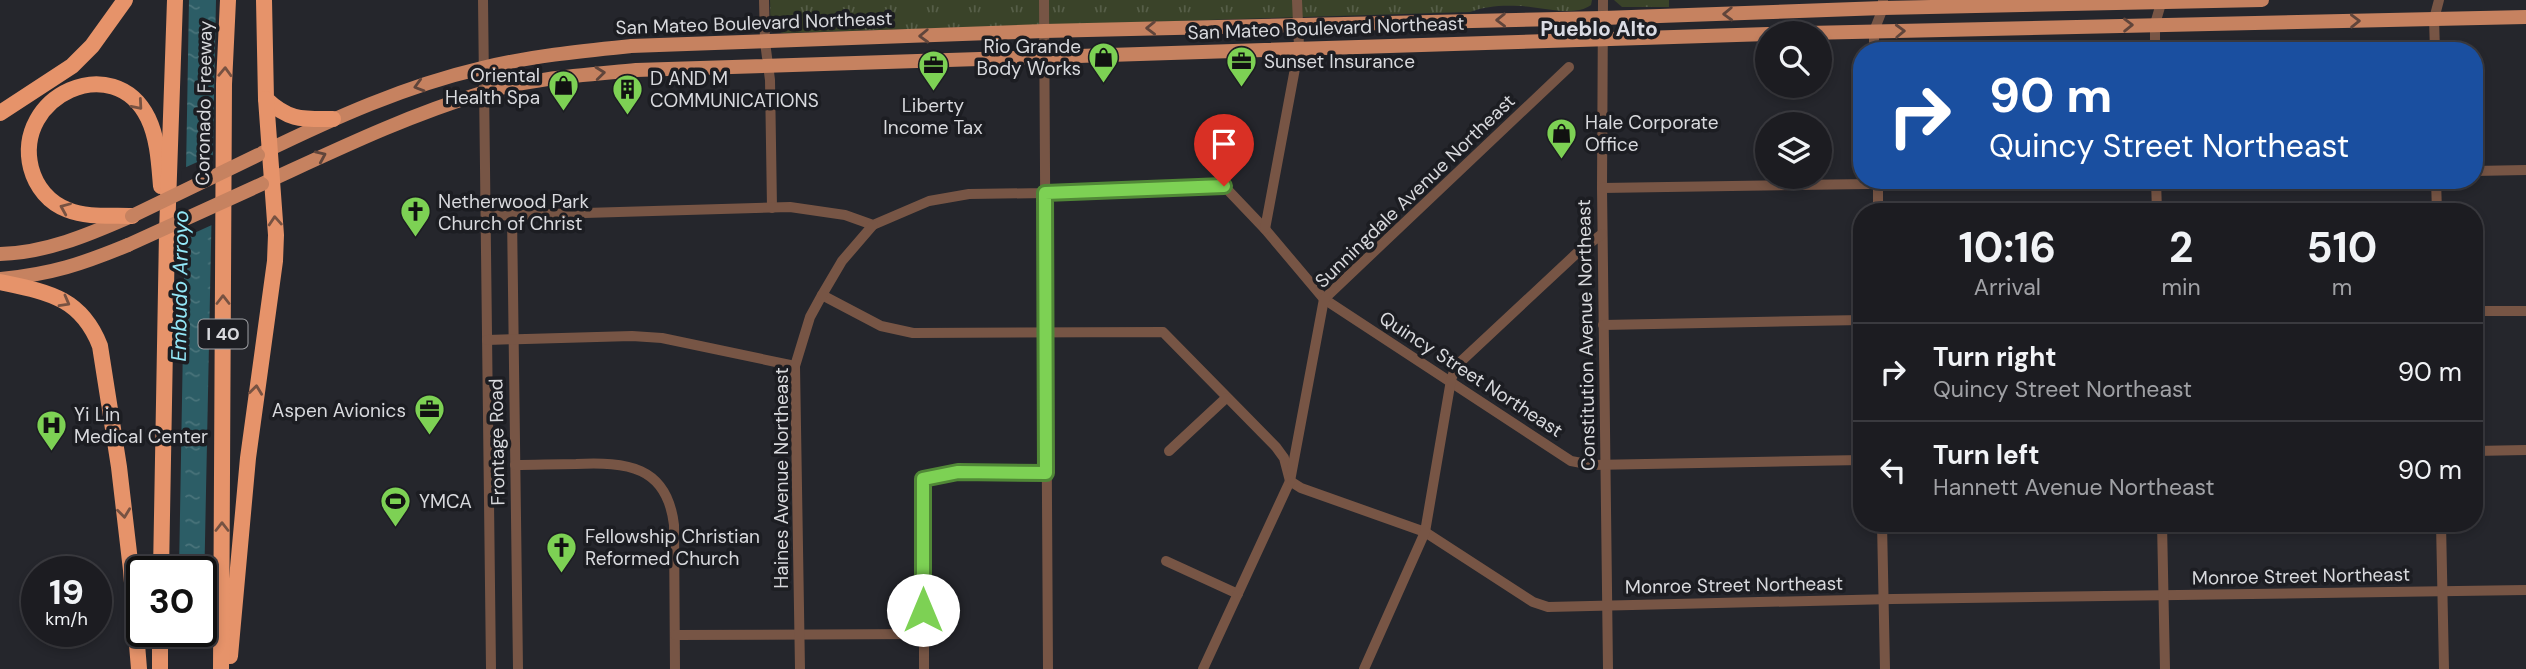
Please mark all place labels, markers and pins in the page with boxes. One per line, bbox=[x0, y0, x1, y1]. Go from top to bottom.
place label: Rio Grande Body Works bbox=[976, 34, 1081, 81]
shop icon: Rio Grande Body Works bbox=[1087, 40, 1121, 84]
office icon: Sunset Insurance bbox=[1224, 44, 1258, 88]
office icon: Liberty Income Tax bbox=[916, 49, 950, 93]
place label: Sunset Insurance bbox=[1264, 49, 1415, 74]
place label: Oriental Health Spa bbox=[445, 63, 540, 110]
place label: D AND M COMMUNICATIONS bbox=[650, 66, 819, 113]
shop icon: Oriental Health Spa bbox=[546, 69, 580, 113]
building icon: D AND M COMMUNICATIONS bbox=[610, 72, 644, 116]
place label: Liberty Income Tax bbox=[883, 93, 983, 140]
place label: Hale Corporate Office bbox=[1585, 110, 1719, 157]
pin bbox=[1194, 114, 1254, 186]
shop icon: Hale Corporate Office bbox=[1545, 116, 1579, 160]
place label: Netherwood Park Church of Christ bbox=[438, 189, 589, 236]
church icon: Netherwood Park Church of Christ bbox=[398, 195, 432, 239]
office icon: Aspen Avionics bbox=[412, 393, 446, 437]
place label: Aspen Avionics bbox=[272, 398, 406, 423]
place label: Yi Lin Medical Center bbox=[74, 402, 208, 449]
hospital icon: Yi Lin Medical Center bbox=[34, 408, 68, 452]
sports icon: YMCA bbox=[379, 484, 413, 528]
place label: YMCA bbox=[419, 489, 472, 514]
place label: Fellowship Christian Reformed Church bbox=[585, 524, 760, 571]
church icon: Fellowship Christian Reformed Church bbox=[545, 530, 579, 574]

